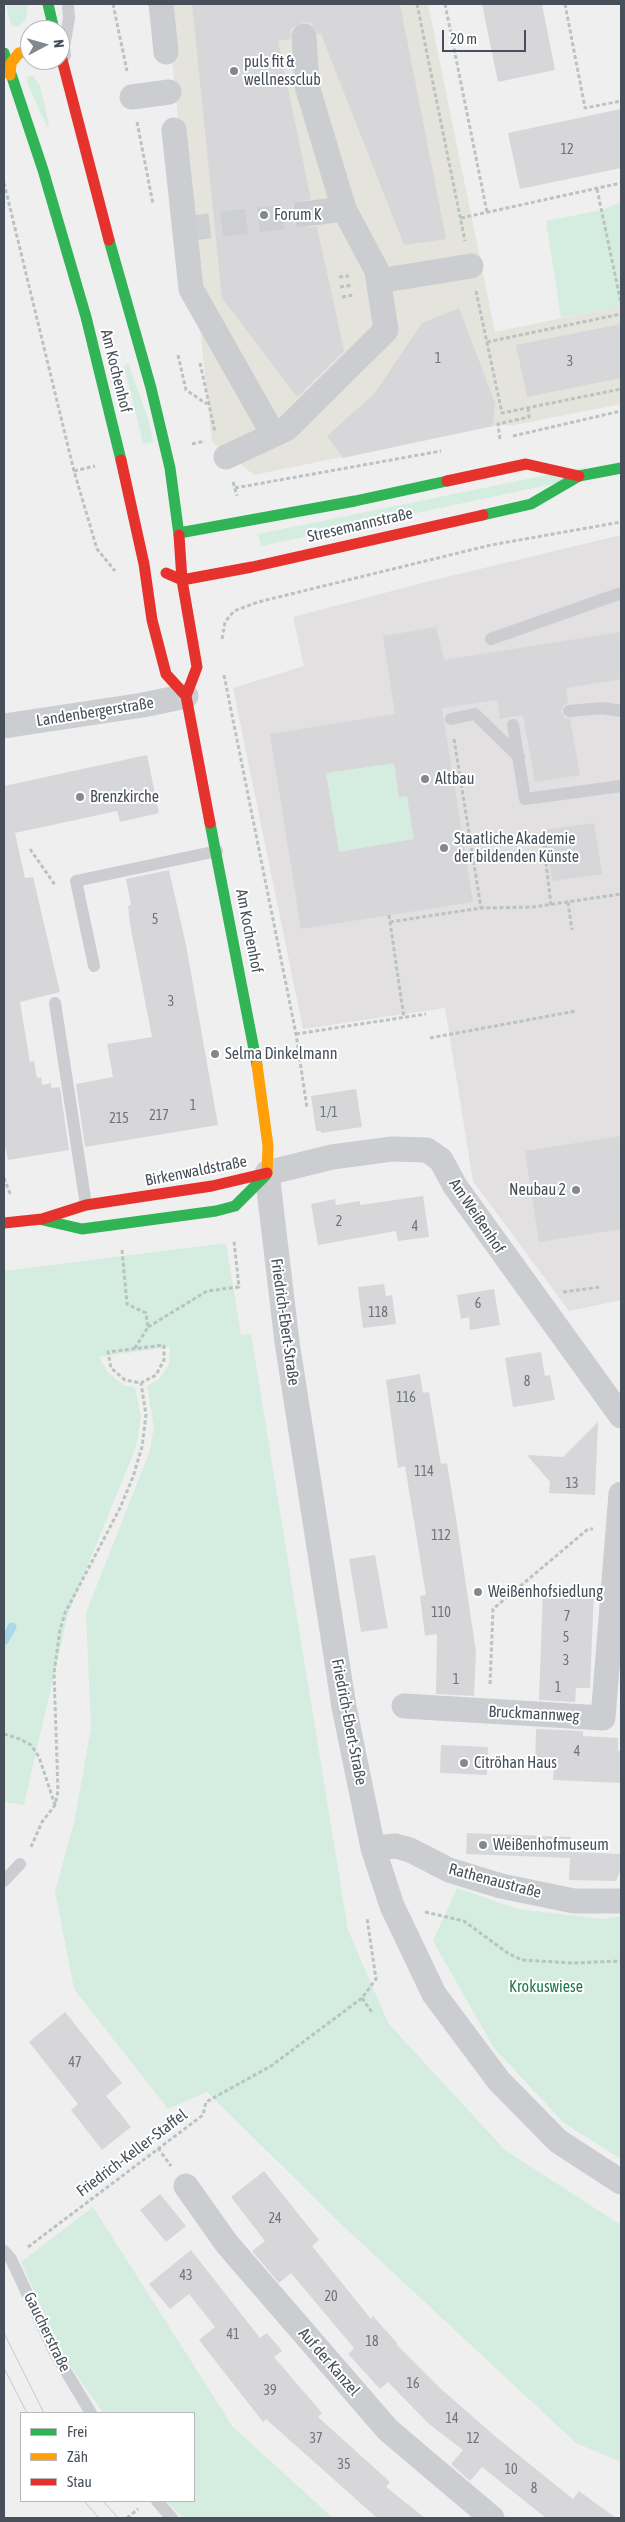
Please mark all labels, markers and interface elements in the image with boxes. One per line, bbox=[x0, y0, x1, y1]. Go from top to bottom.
north arrow bbox=[20, 20, 70, 70]
scale bar bbox=[445, 20, 529, 52]
text: 20 m bbox=[450, 30, 477, 47]
text: N bbox=[51, 39, 67, 48]
place label: puls fit & wellnessclub bbox=[244, 52, 321, 90]
marker: puls fit & wellnessclub bbox=[228, 65, 240, 77]
house number: 12 bbox=[560, 142, 574, 158]
place label: Forum K bbox=[274, 205, 322, 225]
marker: Forum K bbox=[258, 209, 270, 221]
street label: Am Kochenhof bbox=[96, 327, 136, 415]
house number: 1 bbox=[435, 351, 441, 367]
house number: 3 bbox=[567, 354, 573, 370]
street label: Stresemannstraße bbox=[305, 504, 415, 546]
street label: Landenbergerstraße bbox=[35, 693, 155, 731]
place label: Altbau bbox=[435, 769, 474, 789]
marker: Altbau bbox=[419, 773, 431, 785]
place label: Brenzkirche bbox=[90, 787, 159, 807]
marker: Brenzkirche bbox=[74, 791, 86, 803]
place label: Staatliche Akademie der bildenden Künste bbox=[454, 829, 579, 867]
marker: Staatliche Akademie der bildenden Künste bbox=[438, 842, 450, 854]
street label: Am Kochenhof bbox=[231, 887, 267, 975]
house number: 5 bbox=[152, 912, 158, 928]
house number: 3 bbox=[168, 994, 174, 1010]
place label: Selma Dinkelmann bbox=[225, 1044, 337, 1064]
marker: Selma Dinkelmann bbox=[209, 1048, 221, 1060]
house number: 1 bbox=[190, 1098, 196, 1114]
house number: 1/1 bbox=[320, 1105, 338, 1121]
house number: 217 bbox=[149, 1108, 169, 1124]
house number: 215 bbox=[109, 1111, 129, 1127]
street label: Birkenwaldstraße bbox=[144, 1152, 248, 1190]
street label: Am Weißenhof bbox=[445, 1175, 509, 1257]
place label: Neubau 2 bbox=[509, 1180, 566, 1200]
marker: Neubau 2 bbox=[570, 1184, 582, 1196]
house number: 2 bbox=[336, 1214, 342, 1230]
house number: 4 bbox=[412, 1219, 418, 1235]
street label: Friedrich-Ebert-Straße bbox=[267, 1257, 303, 1387]
house number: 6 bbox=[475, 1296, 481, 1312]
house number: 118 bbox=[368, 1305, 388, 1321]
house number: 8 bbox=[524, 1374, 530, 1390]
house number: 116 bbox=[396, 1390, 416, 1406]
house number: 114 bbox=[414, 1464, 434, 1480]
house number: 13 bbox=[565, 1476, 579, 1492]
house number: 112 bbox=[431, 1528, 451, 1544]
place label: Weißenhofsiedlung bbox=[488, 1582, 603, 1602]
marker: Weißenhofsiedlung bbox=[472, 1586, 484, 1598]
house number: 110 bbox=[431, 1605, 451, 1621]
house number: 7 bbox=[564, 1609, 570, 1625]
house number: 5 bbox=[563, 1630, 569, 1646]
house number: 3 bbox=[563, 1653, 569, 1669]
street label: Friedrich-Ebert-Straße bbox=[327, 1657, 371, 1787]
house number: 1 bbox=[453, 1672, 459, 1688]
house number: 1 bbox=[555, 1680, 561, 1696]
street label: Bruckmannweg bbox=[488, 1702, 580, 1726]
house number: 4 bbox=[574, 1744, 580, 1760]
place label: Citröhan Haus bbox=[474, 1753, 557, 1773]
marker: Citröhan Haus bbox=[458, 1757, 470, 1769]
place label: Weißenhofmuseum bbox=[493, 1835, 609, 1855]
marker: Weißenhofmuseum bbox=[477, 1839, 489, 1851]
street label: Rathenaustraße bbox=[447, 1859, 543, 1903]
park label: Krokuswiese bbox=[509, 1977, 583, 1997]
house number: 47 bbox=[68, 2055, 82, 2071]
street label: Friedrich-Keller-Staffel bbox=[73, 2105, 191, 2201]
house number: 24 bbox=[268, 2211, 282, 2227]
house number: 43 bbox=[179, 2268, 193, 2284]
street label: Gaucherstraße bbox=[19, 2289, 75, 2375]
house number: 20 bbox=[324, 2289, 338, 2305]
street label: Auf der Kanzel bbox=[294, 2324, 364, 2400]
house number: 41 bbox=[226, 2327, 240, 2343]
house number: 18 bbox=[365, 2334, 379, 2350]
house number: 16 bbox=[406, 2376, 420, 2392]
house number: 39 bbox=[263, 2383, 277, 2399]
house number: 14 bbox=[445, 2411, 459, 2427]
legend bbox=[20, 2412, 195, 2502]
text: Frei bbox=[67, 2423, 87, 2440]
house number: 37 bbox=[309, 2431, 323, 2447]
house number: 12 bbox=[466, 2431, 480, 2447]
text: Zäh bbox=[67, 2448, 88, 2465]
house number: 35 bbox=[337, 2457, 351, 2473]
house number: 10 bbox=[504, 2462, 518, 2478]
text: Stau bbox=[67, 2473, 92, 2490]
house number: 8 bbox=[531, 2481, 537, 2497]

